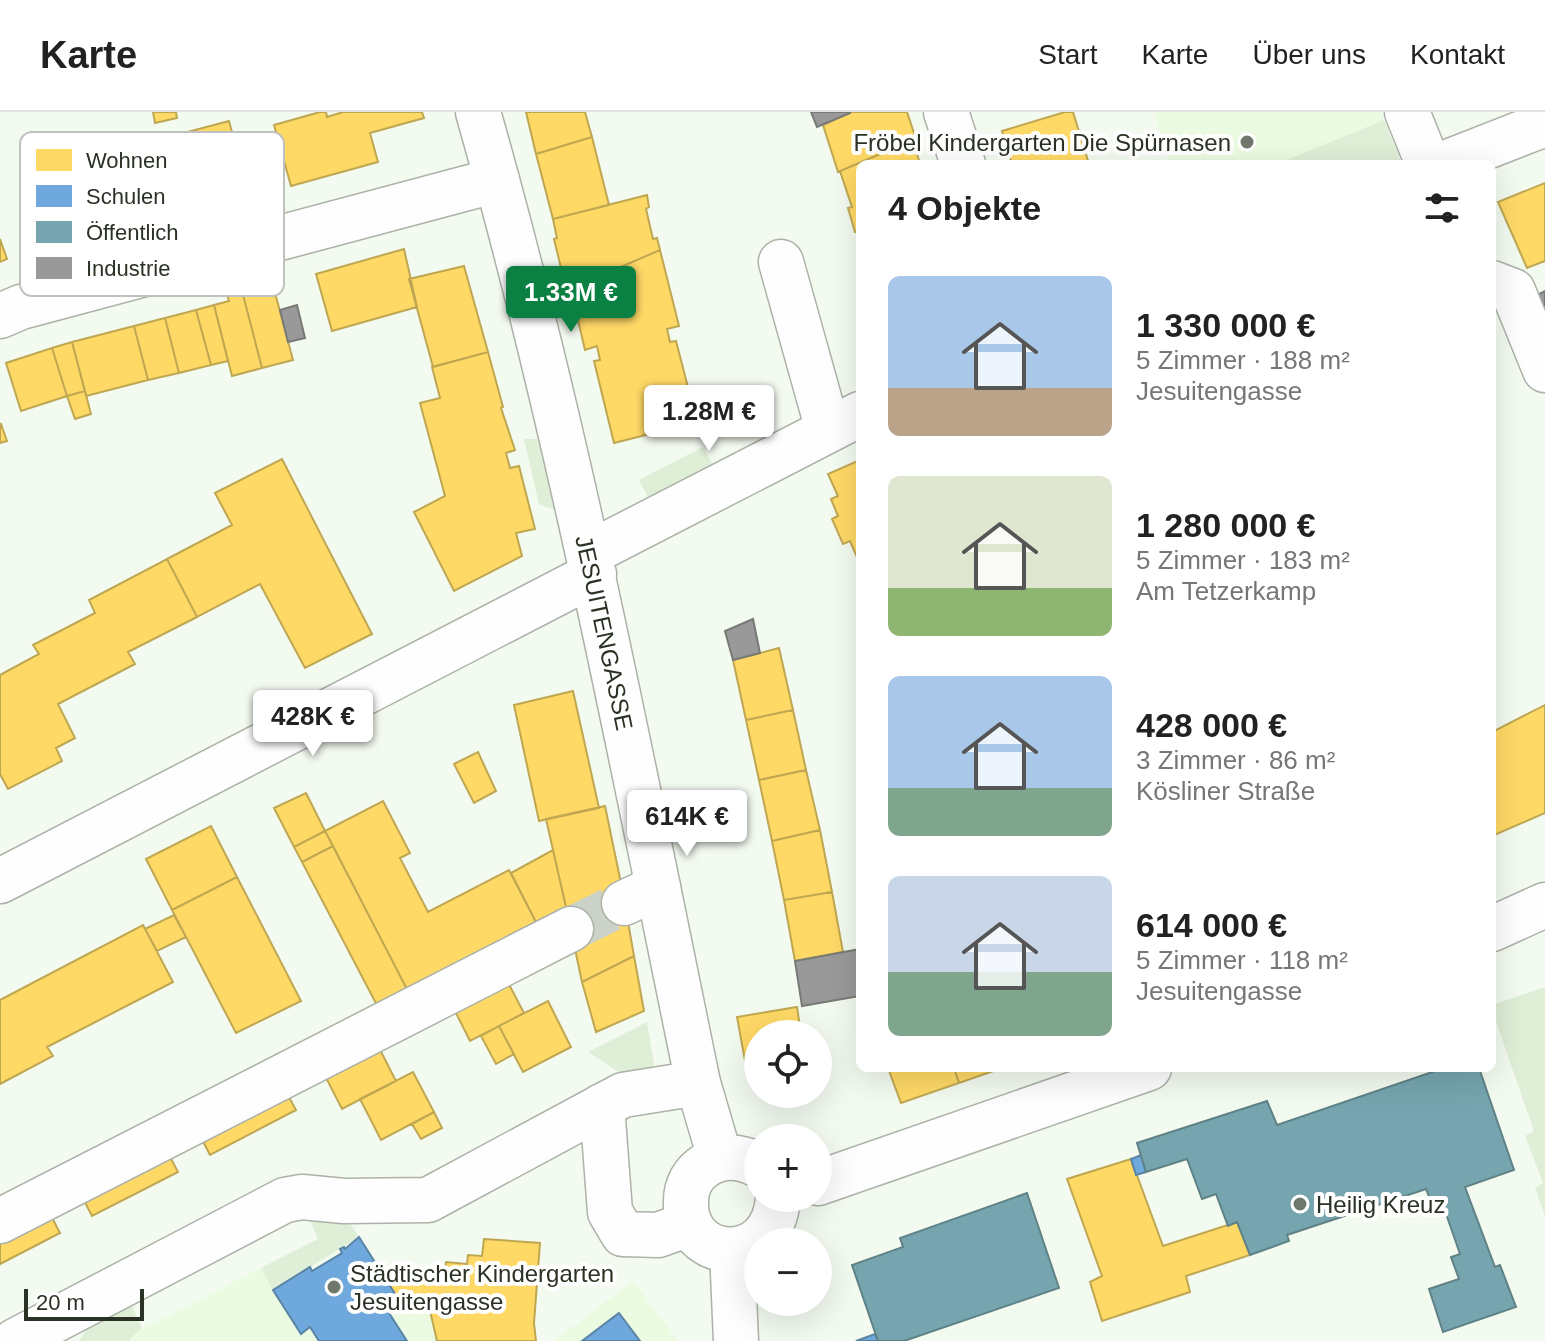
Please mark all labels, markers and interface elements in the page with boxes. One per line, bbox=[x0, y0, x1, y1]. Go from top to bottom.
text: Karte bbox=[40, 34, 137, 76]
text: Start bbox=[1038, 39, 1097, 70]
text: Karte bbox=[1141, 39, 1208, 70]
text: Über uns bbox=[1252, 39, 1366, 70]
text: Kontakt bbox=[1410, 39, 1505, 70]
place label: Fröbel Kindergarten Die Spürnasen bbox=[853, 129, 1231, 156]
legend bbox=[20, 132, 284, 296]
marker: Fröbel Kindergarten Die Spürnasen bbox=[1238, 133, 1256, 151]
text: Wohnen bbox=[86, 148, 168, 173]
text: Schulen bbox=[86, 184, 166, 209]
icon: filters bbox=[1420, 186, 1464, 230]
text: 4 Objekte bbox=[888, 189, 1041, 227]
text: Öffentlich bbox=[86, 220, 179, 245]
text: Industrie bbox=[86, 256, 170, 281]
pin: 1.33M € bbox=[497, 266, 645, 334]
text: 1.33M € bbox=[524, 277, 618, 307]
text: 1 330 000 € bbox=[1136, 306, 1316, 344]
icon: home bbox=[952, 308, 1048, 404]
text: 5 Zimmer · 188 m² bbox=[1136, 345, 1350, 375]
text: Jesuitengasse bbox=[1136, 376, 1302, 406]
pin: 1.28M € bbox=[635, 385, 783, 453]
text: 1.28M € bbox=[662, 396, 756, 426]
text: 1 280 000 € bbox=[1136, 506, 1316, 544]
icon: home bbox=[952, 508, 1048, 604]
street label: JESUITENGASSE bbox=[571, 533, 639, 733]
text: 5 Zimmer · 183 m² bbox=[1136, 545, 1350, 575]
text: Am Tetzerkamp bbox=[1136, 576, 1316, 606]
pin: 428K € bbox=[248, 690, 378, 758]
text: 428K € bbox=[271, 701, 355, 731]
text: 428 000 € bbox=[1136, 706, 1287, 744]
icon: home bbox=[952, 708, 1048, 804]
text: 3 Zimmer · 86 m² bbox=[1136, 745, 1335, 775]
text: Kösliner Straße bbox=[1136, 776, 1315, 806]
pin: 614K € bbox=[622, 790, 752, 858]
text: 614K € bbox=[645, 801, 729, 831]
text: 614 000 € bbox=[1136, 906, 1287, 944]
icon: home bbox=[952, 908, 1048, 1004]
text: 5 Zimmer · 118 m² bbox=[1136, 945, 1348, 975]
text: Jesuitengasse bbox=[1136, 976, 1302, 1006]
map controls bbox=[744, 1020, 832, 1316]
button: locate bbox=[744, 1020, 832, 1108]
button: + bbox=[744, 1124, 832, 1212]
place label: Heilig Kreuz bbox=[1316, 1191, 1445, 1218]
marker: Heilig Kreuz bbox=[1291, 1195, 1309, 1213]
button: − bbox=[744, 1228, 832, 1316]
place label: Städtischer Kindergarten Jesuitengasse bbox=[350, 1260, 614, 1315]
marker: Städtischer Kindergarten Jesuitengasse bbox=[325, 1278, 343, 1296]
scale bar bbox=[24, 1285, 144, 1321]
text: 20 m bbox=[36, 1290, 85, 1315]

